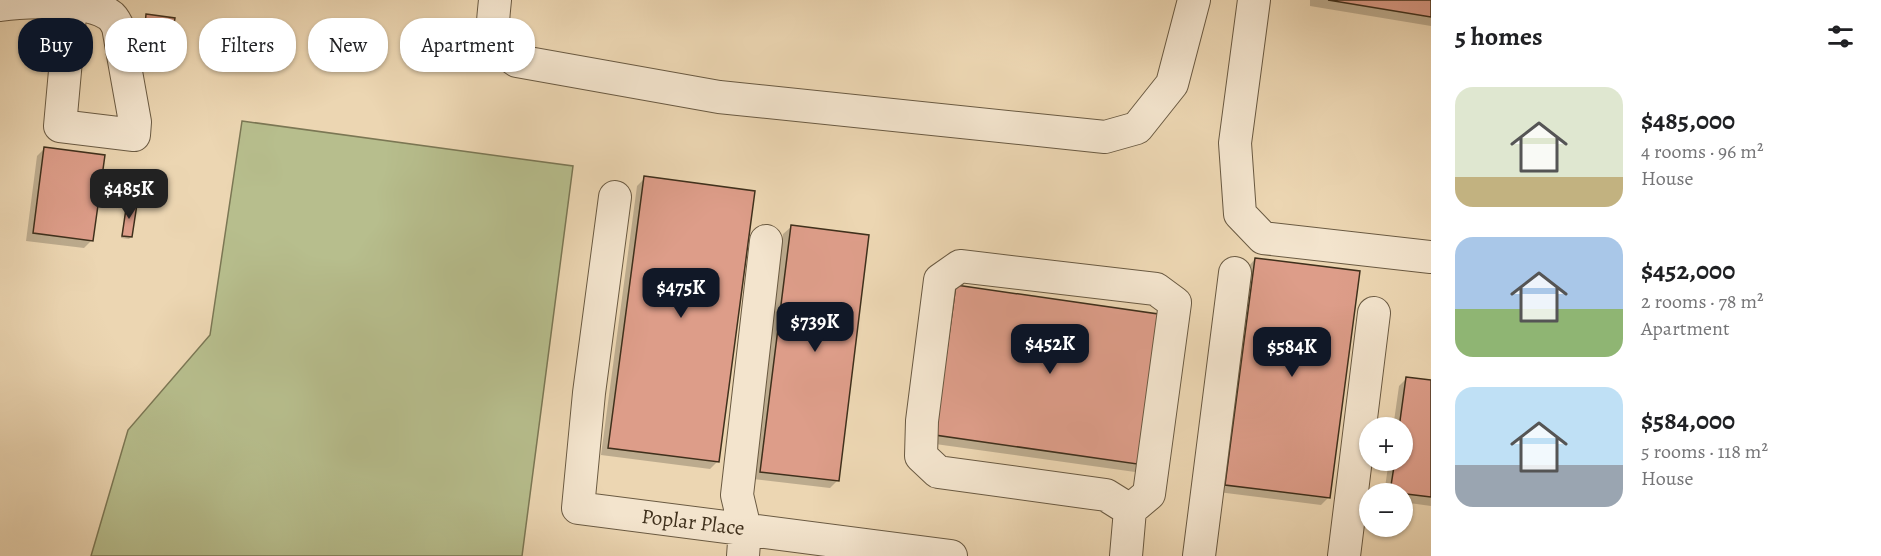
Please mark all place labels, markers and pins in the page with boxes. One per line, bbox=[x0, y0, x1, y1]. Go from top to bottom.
pin: $485K bbox=[87, 169, 171, 220]
pin: $475K bbox=[639, 268, 723, 319]
pin: $739K bbox=[773, 302, 857, 353]
pin: $452K bbox=[1008, 324, 1092, 375]
pin: $584K bbox=[1250, 327, 1334, 378]

